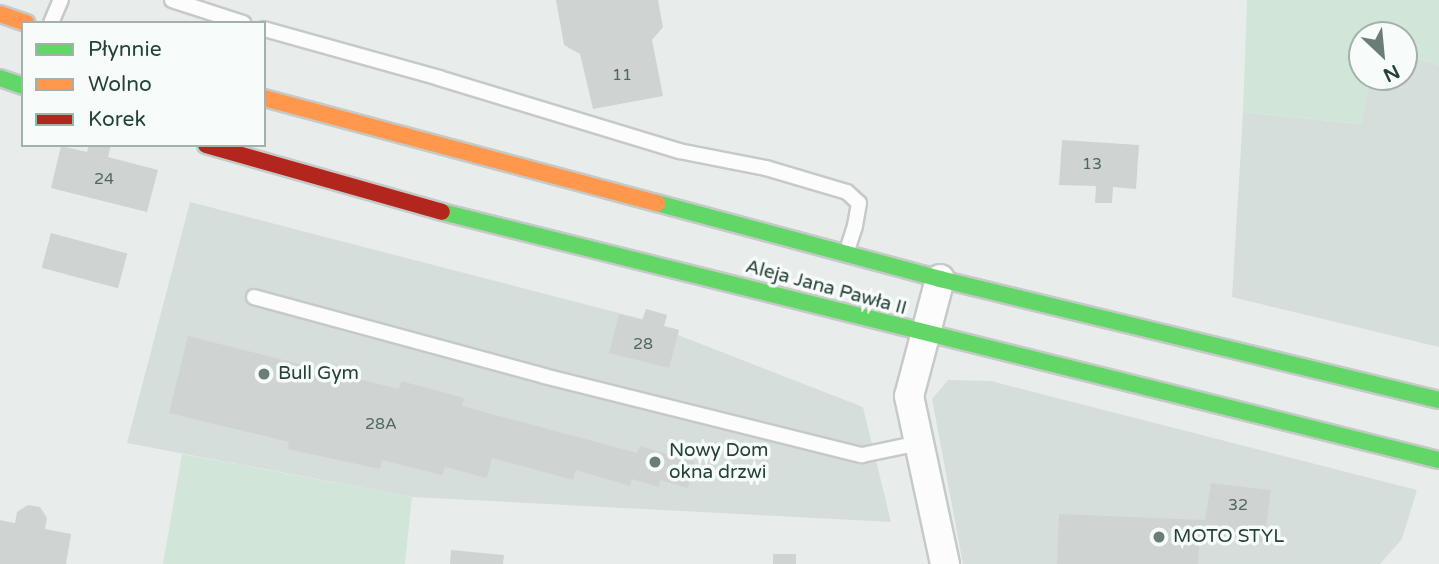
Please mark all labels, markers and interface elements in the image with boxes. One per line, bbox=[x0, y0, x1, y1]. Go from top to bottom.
legend bbox=[21, 21, 266, 147]
north arrow bbox=[1348, 21, 1418, 91]
text: Płynnie bbox=[88, 37, 162, 62]
text: N bbox=[1380, 60, 1403, 86]
house number: 11 bbox=[612, 65, 632, 85]
text: Wolno bbox=[88, 72, 152, 97]
text: Korek bbox=[88, 107, 146, 132]
house number: 13 bbox=[1082, 154, 1102, 174]
house number: 24 bbox=[94, 169, 114, 189]
street label: Aleja Jana Pawła II bbox=[743, 256, 909, 320]
house number: 28 bbox=[633, 334, 653, 354]
place label: Bull Gym bbox=[278, 363, 359, 385]
marker: Bull Gym bbox=[256, 366, 272, 382]
house number: 28A bbox=[365, 414, 397, 434]
place label: Nowy Dom okna drzwi bbox=[669, 440, 769, 484]
marker: Nowy Dom okna drzwi bbox=[647, 454, 663, 470]
house number: 32 bbox=[1228, 495, 1248, 515]
place label: MOTO STYL bbox=[1173, 526, 1284, 548]
marker: MOTO STYL bbox=[1151, 529, 1167, 545]

